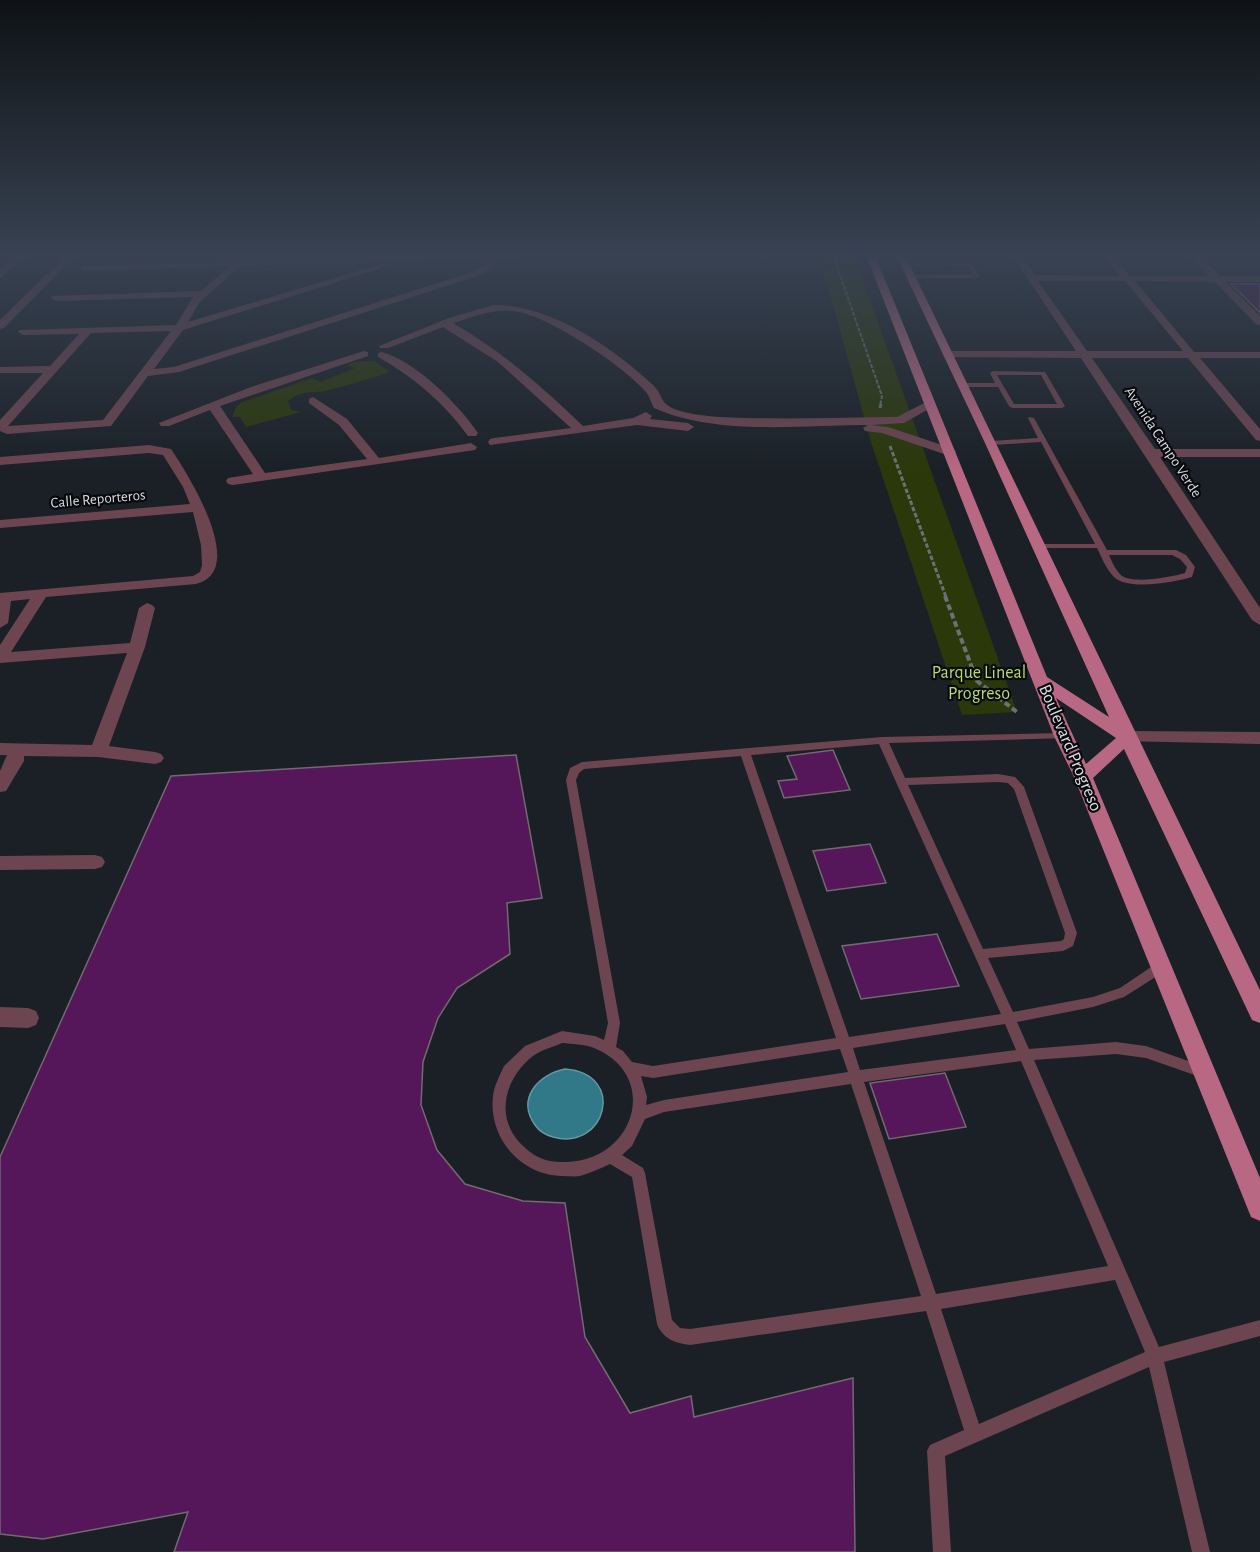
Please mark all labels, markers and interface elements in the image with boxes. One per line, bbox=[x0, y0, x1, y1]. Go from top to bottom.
street label: Avenida Campo Verde bbox=[1122, 384, 1204, 500]
street label: Calle Reporteros bbox=[50, 487, 146, 511]
park label: Parque Lineal Progreso bbox=[932, 664, 1026, 703]
street label: Boulevard Progreso bbox=[1035, 682, 1105, 814]

